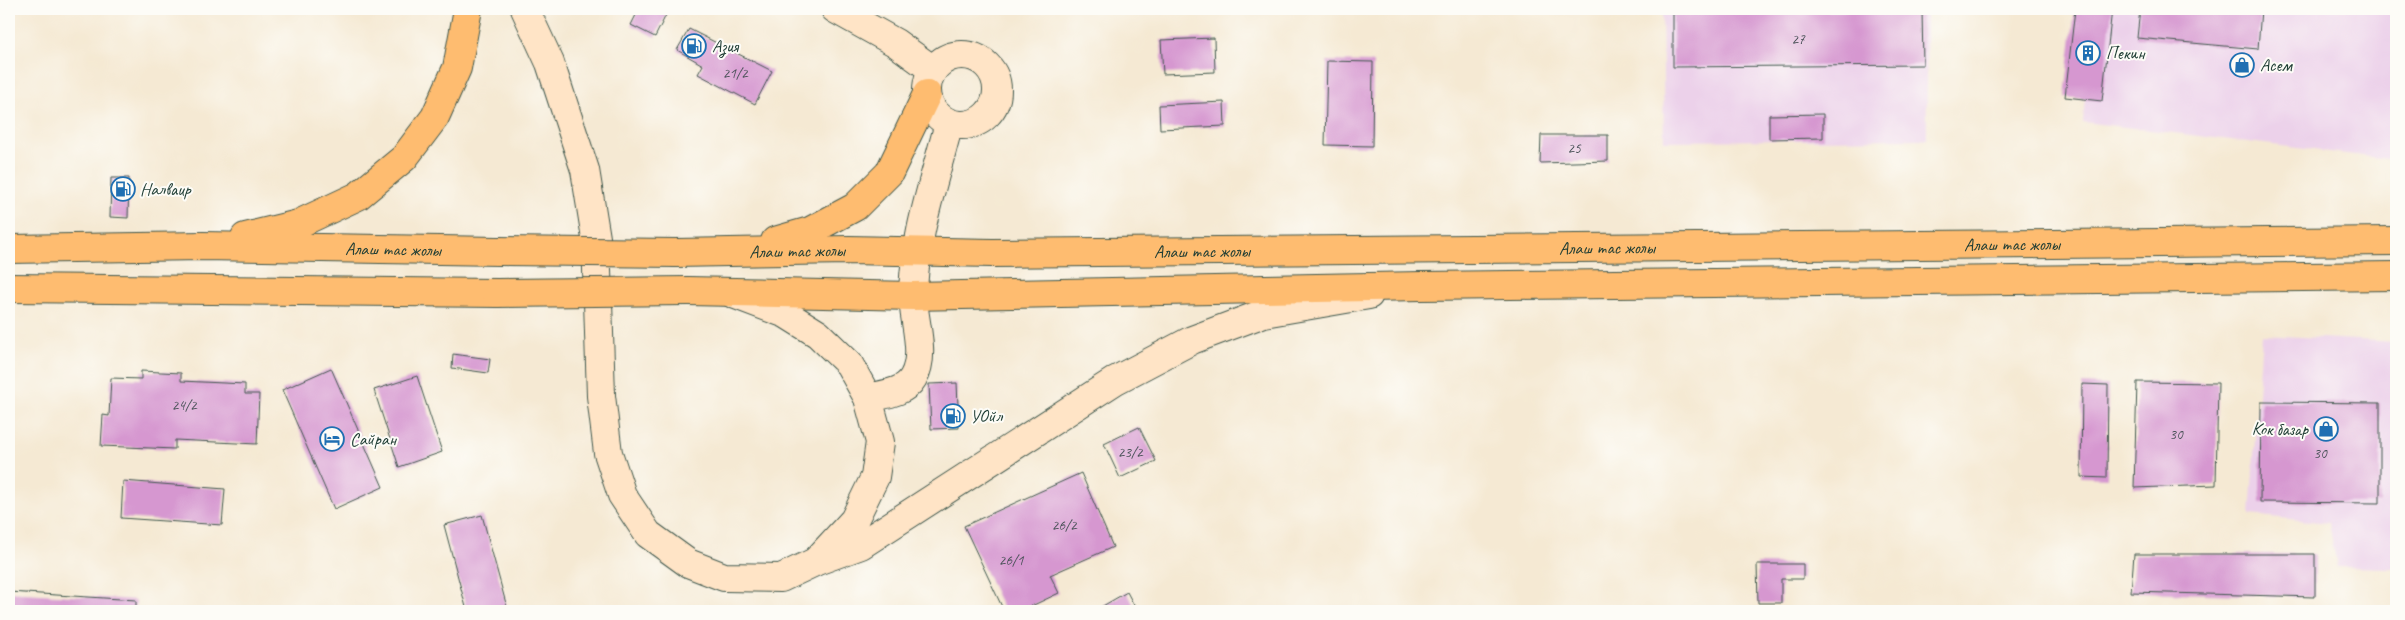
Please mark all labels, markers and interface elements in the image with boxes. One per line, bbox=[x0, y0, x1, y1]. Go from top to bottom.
house number: 27 bbox=[1791, 30, 1806, 49]
fuel station icon: Азия bbox=[681, 33, 707, 59]
place label: Азия bbox=[712, 35, 740, 58]
building icon: Пекин bbox=[2075, 40, 2101, 66]
place label: Пекин bbox=[2106, 42, 2146, 64]
shop icon: Асем bbox=[2229, 52, 2255, 78]
place label: Асем bbox=[2260, 54, 2293, 76]
house number: 21/2 bbox=[722, 64, 749, 83]
house number: 25 bbox=[1567, 139, 1582, 158]
fuel station icon: Налваир bbox=[110, 176, 136, 202]
place label: Налваир bbox=[140, 178, 192, 200]
street label: Алаш тас жолы bbox=[1964, 233, 2061, 256]
street label: Алаш тас жолы bbox=[1559, 236, 1656, 259]
street label: Алаш тас жолы bbox=[345, 237, 443, 261]
street label: Алаш тас жолы bbox=[749, 239, 847, 263]
street label: Алаш тас жолы bbox=[1154, 240, 1251, 263]
house number: 24/2 bbox=[171, 396, 198, 415]
fuel station icon: УОйл bbox=[940, 403, 966, 429]
place label: УОйл bbox=[970, 405, 1004, 427]
shop icon: Кок базар bbox=[2313, 416, 2339, 442]
place label: Кок базар bbox=[2252, 418, 2309, 440]
house number: 30 bbox=[2169, 425, 2184, 444]
hotel icon: Сайран bbox=[319, 426, 345, 452]
place label: Сайран bbox=[350, 428, 398, 450]
house number: 23/2 bbox=[1117, 443, 1144, 462]
house number: 30 bbox=[2313, 444, 2328, 463]
house number: 26/2 bbox=[1051, 516, 1078, 535]
house number: 26/1 bbox=[998, 551, 1025, 570]

